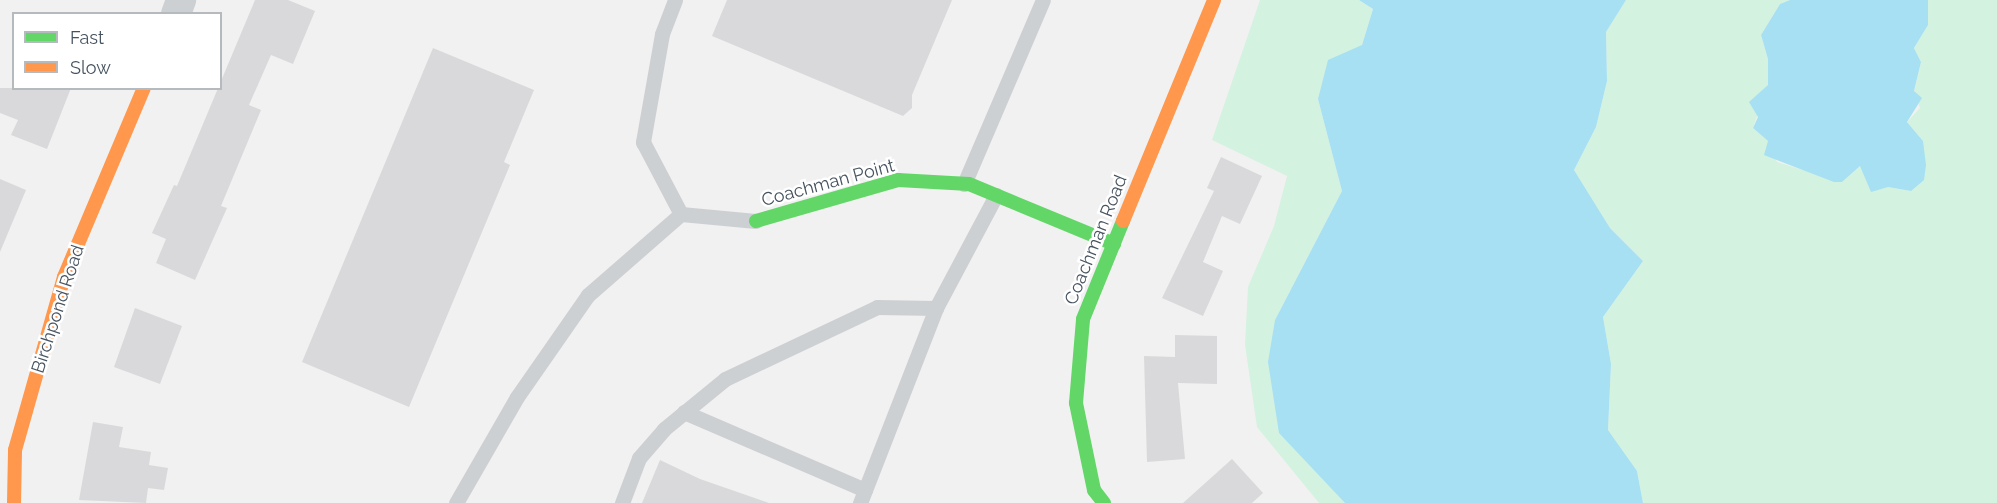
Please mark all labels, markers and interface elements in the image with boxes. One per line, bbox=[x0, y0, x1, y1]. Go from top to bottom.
legend bbox=[12, 12, 222, 90]
text: Fast bbox=[70, 27, 104, 48]
text: Slow bbox=[70, 57, 111, 78]
street label: Coachman Point bbox=[759, 155, 897, 211]
street label: Coachman Road bbox=[1060, 172, 1132, 308]
street label: Birchpond Road bbox=[27, 242, 89, 376]

